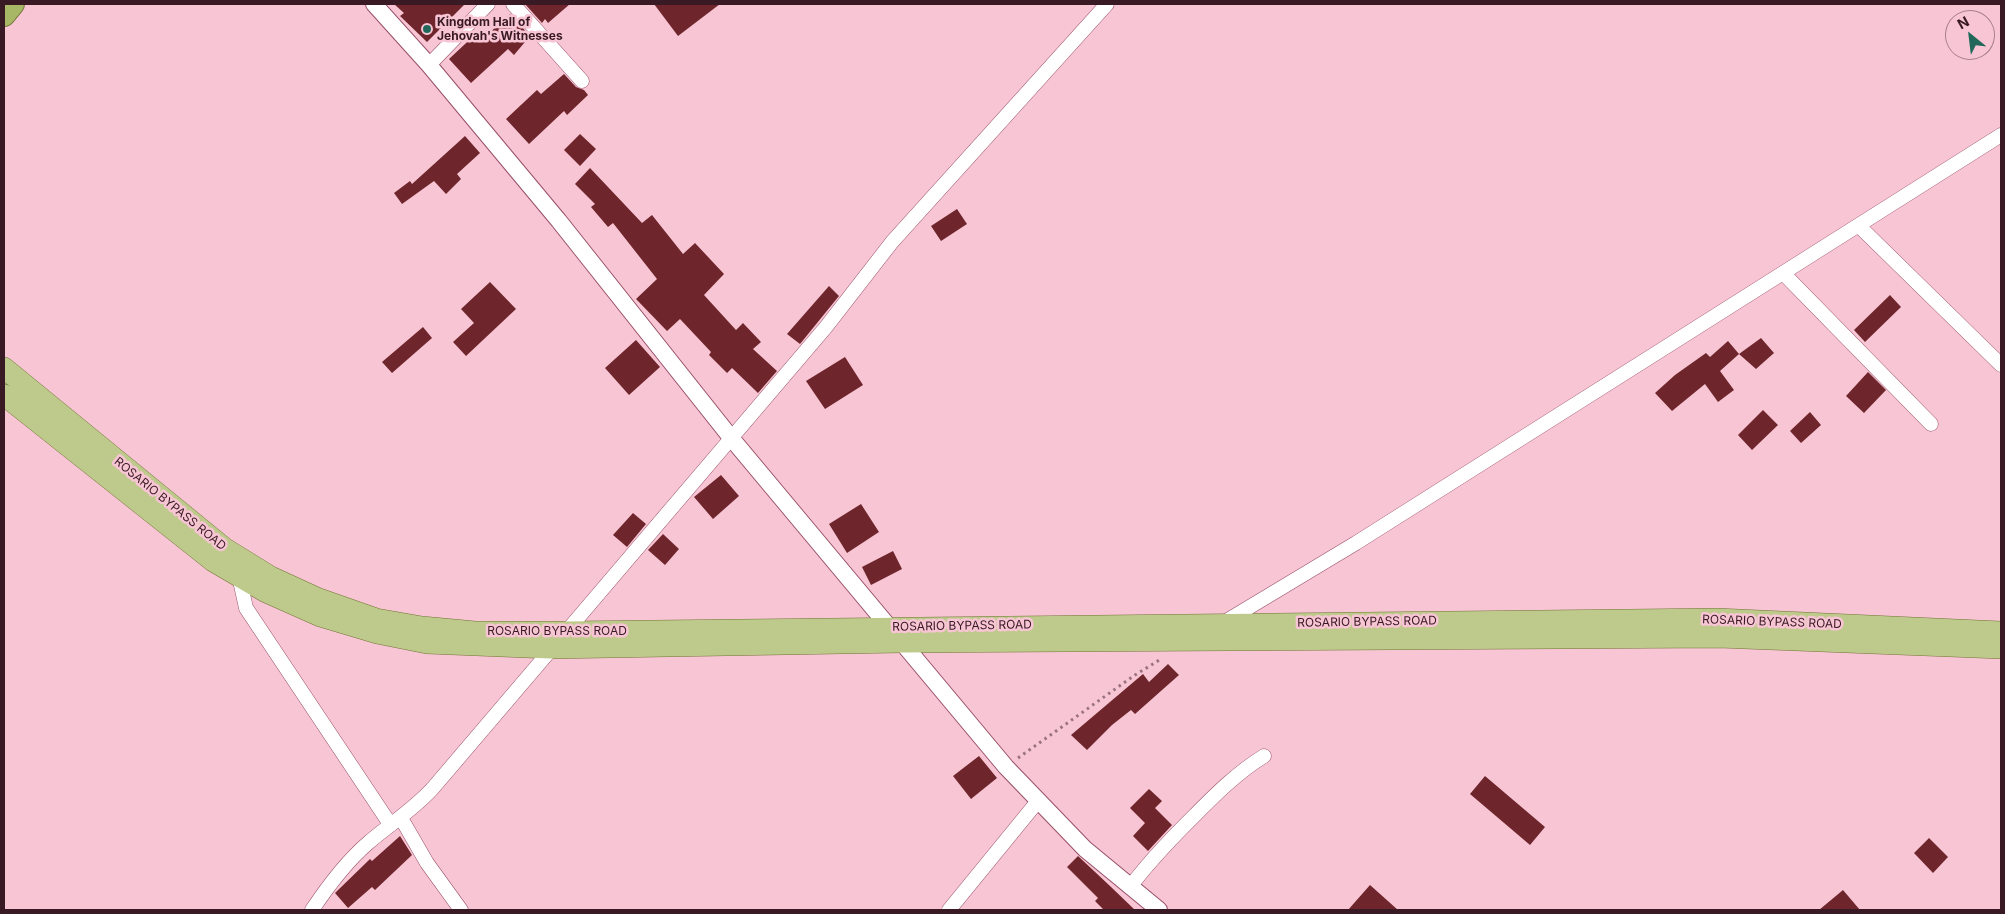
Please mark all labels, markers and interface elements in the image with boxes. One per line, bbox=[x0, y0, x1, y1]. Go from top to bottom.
north arrow bbox=[1945, 10, 1995, 60]
text: N bbox=[1954, 12, 1972, 32]
place label: Kingdom Hall of Jehovah's Witnesses bbox=[437, 15, 563, 43]
marker: Kingdom Hall of Jehovah's Witnesses bbox=[421, 23, 433, 35]
street label: ROSARIO BYPASS ROAD bbox=[111, 454, 229, 554]
street label: ROSARIO BYPASS ROAD bbox=[1702, 612, 1842, 632]
street label: ROSARIO BYPASS ROAD bbox=[1297, 614, 1437, 630]
street label: ROSARIO BYPASS ROAD bbox=[892, 618, 1032, 634]
street label: ROSARIO BYPASS ROAD bbox=[487, 624, 627, 638]

